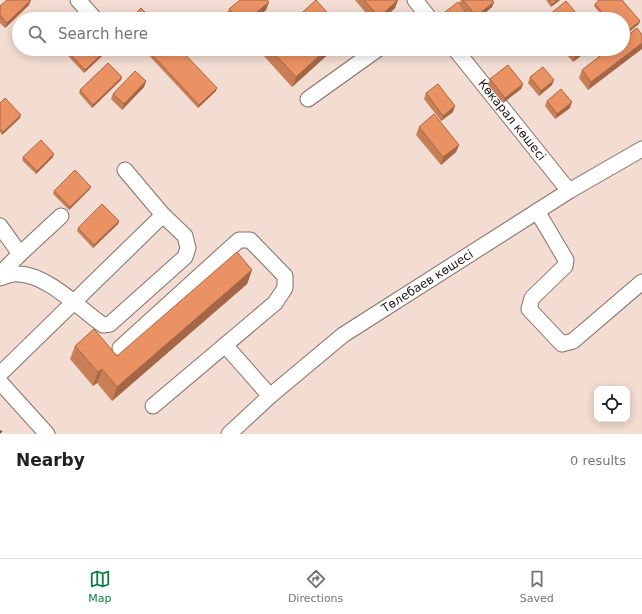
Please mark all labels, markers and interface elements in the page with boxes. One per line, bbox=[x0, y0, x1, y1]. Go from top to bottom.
search box bbox=[12, 12, 630, 56]
icon: search bbox=[26, 23, 48, 45]
text: Search here bbox=[58, 25, 148, 43]
street label: Көкарал көшесі bbox=[475, 77, 549, 163]
street label: Төлебаев көшесі bbox=[378, 247, 476, 316]
map controls bbox=[594, 386, 630, 422]
button: locate bbox=[594, 386, 630, 422]
text: Nearby bbox=[16, 450, 85, 470]
text: 0 results bbox=[570, 453, 626, 468]
tab: Map bbox=[88, 568, 111, 605]
tab: Directions bbox=[288, 568, 343, 605]
tab: Saved bbox=[520, 568, 554, 605]

